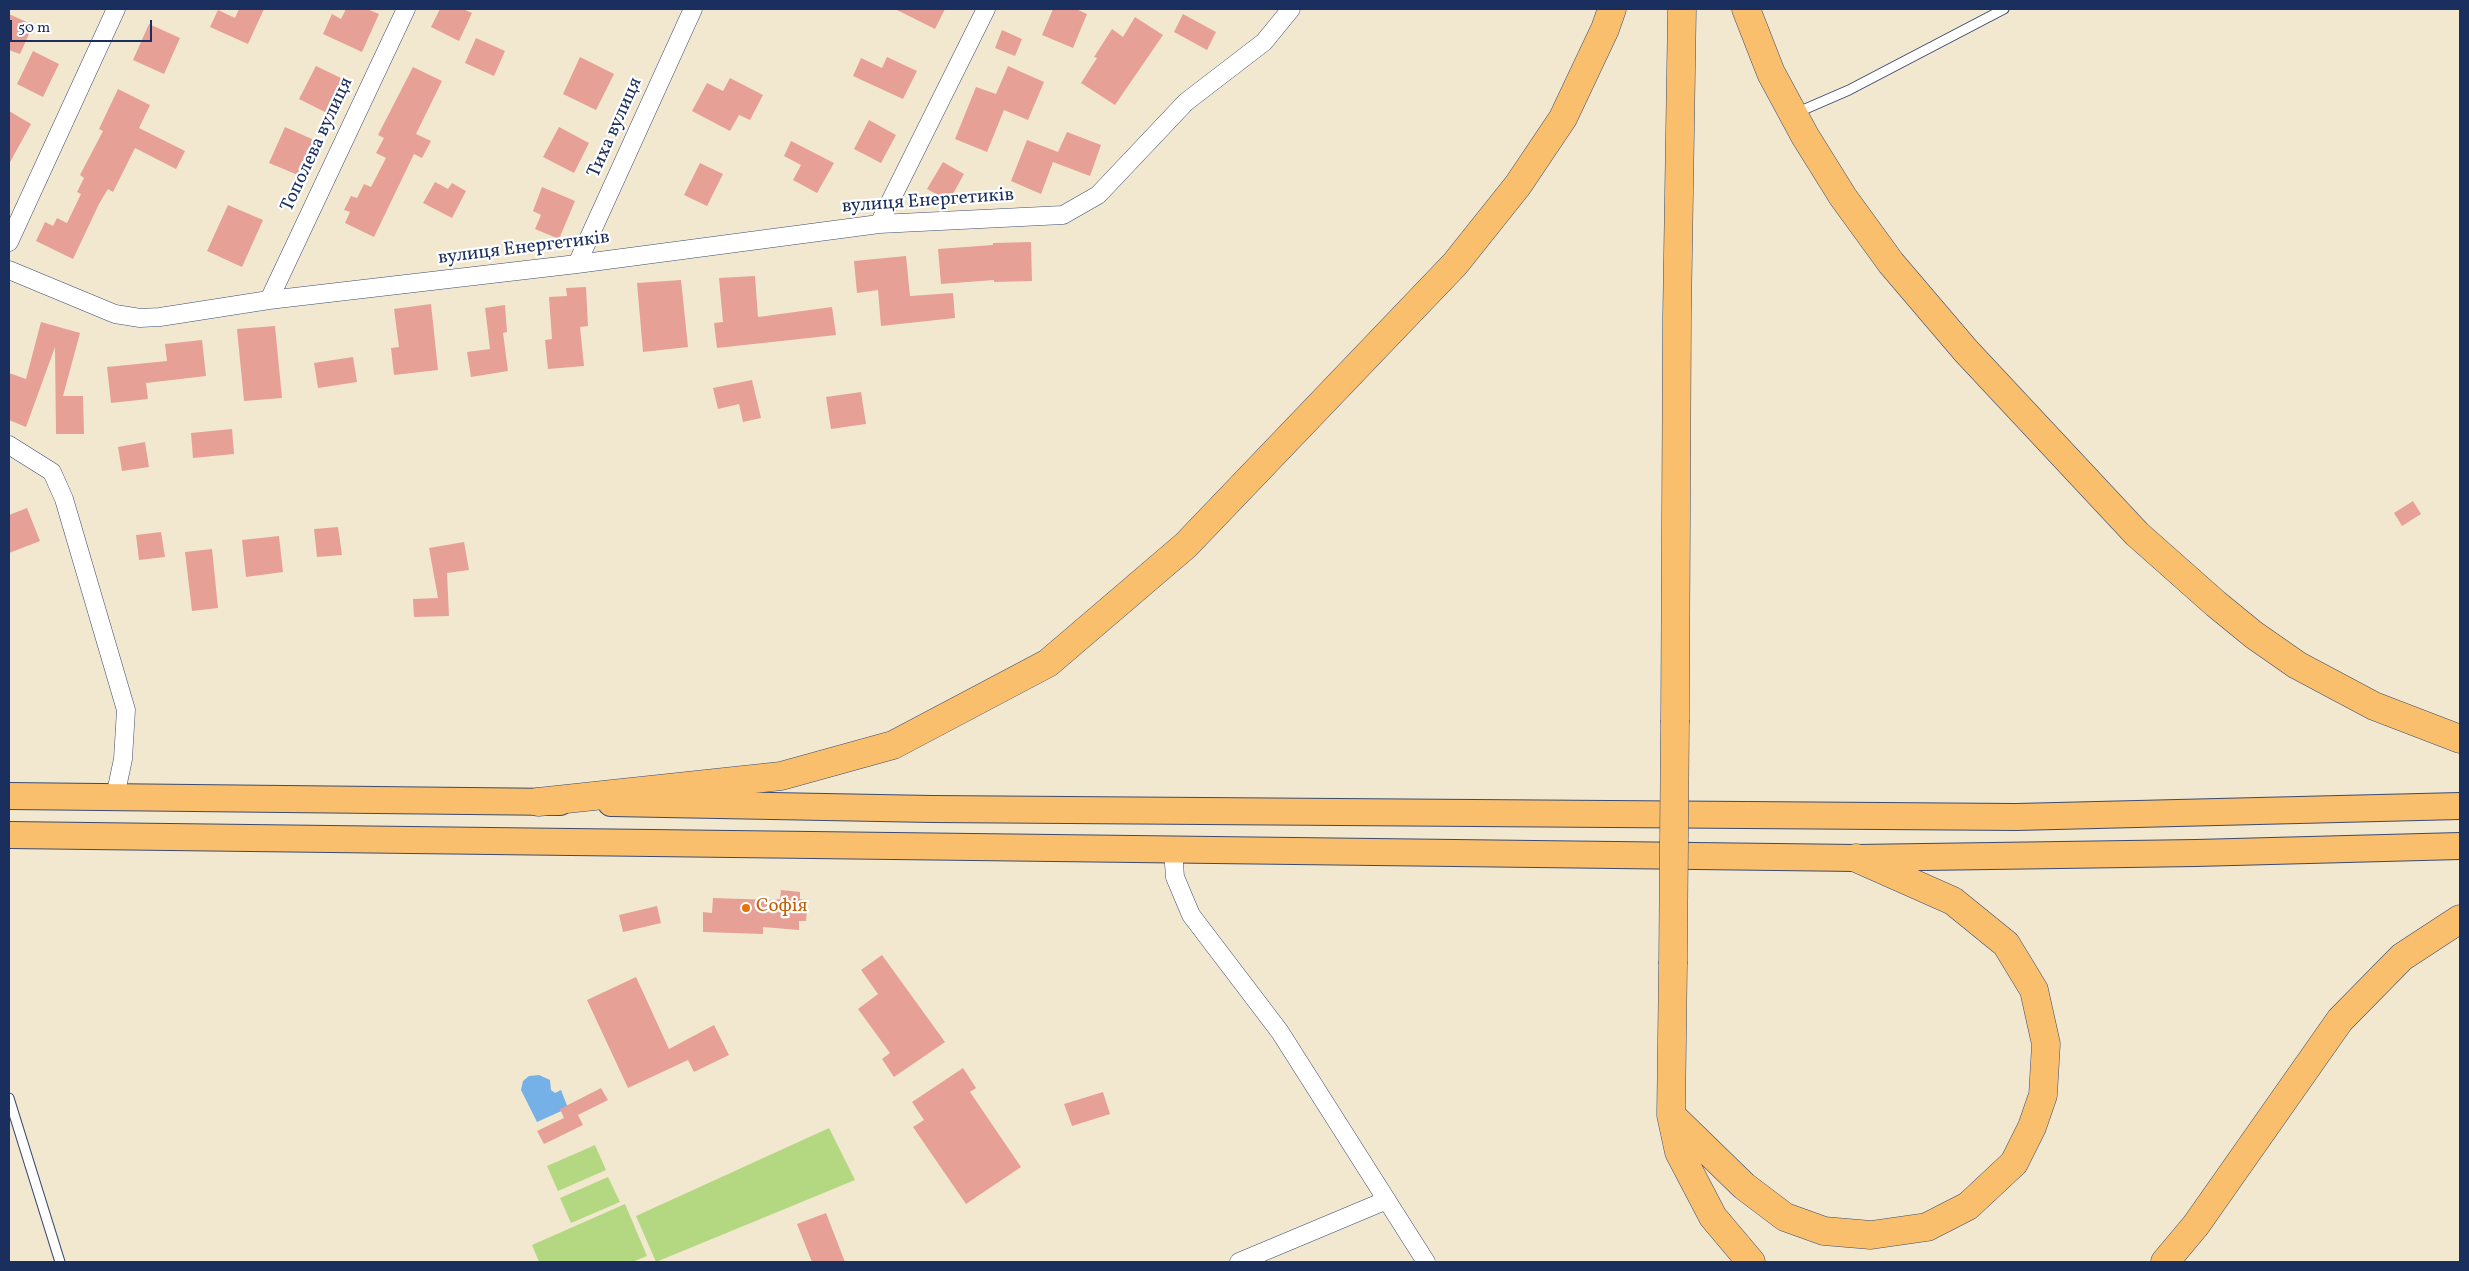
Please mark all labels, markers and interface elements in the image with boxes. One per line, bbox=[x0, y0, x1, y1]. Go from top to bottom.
scale bar bbox=[12, 10, 155, 42]
text: 50 m bbox=[18, 18, 50, 39]
street label: Тополева вулиця bbox=[277, 74, 359, 216]
street label: Тиха вулиця bbox=[584, 74, 648, 182]
street label: вулиця Енергетиків bbox=[841, 185, 1015, 219]
street label: вулиця Енергетиків bbox=[437, 227, 611, 271]
place label: Софія bbox=[756, 897, 807, 919]
marker: Софія bbox=[740, 902, 752, 914]

